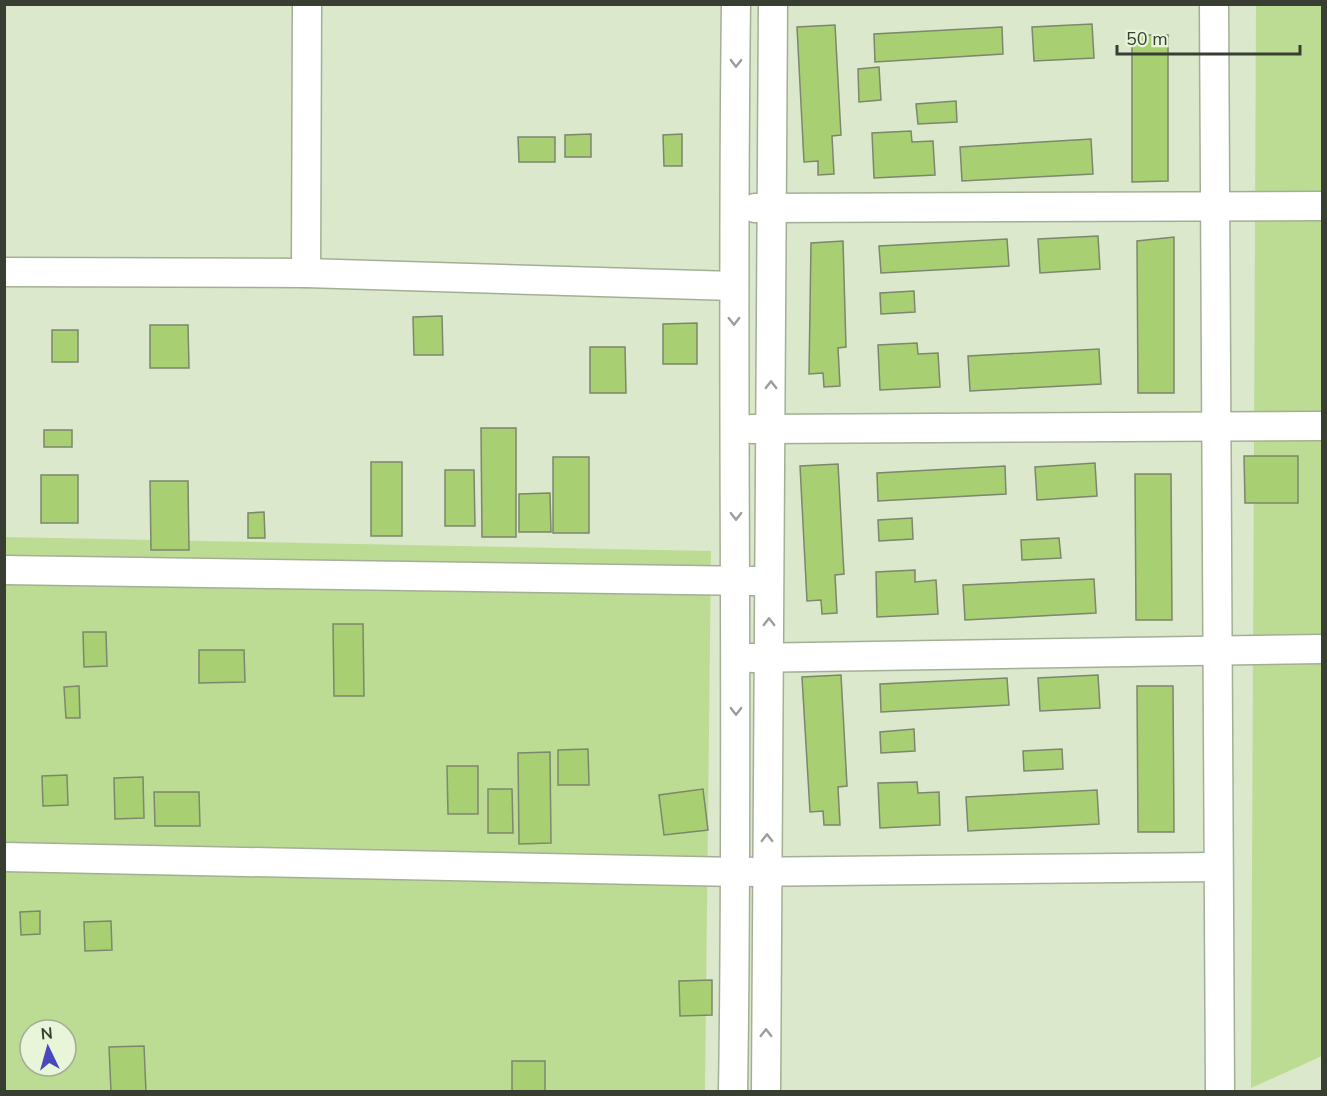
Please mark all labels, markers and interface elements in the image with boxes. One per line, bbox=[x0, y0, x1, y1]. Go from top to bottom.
scale bar bbox=[1117, 18, 1300, 56]
text: 50 m bbox=[1126, 27, 1168, 51]
one-way arrow bbox=[729, 58, 742, 67]
one-way arrow bbox=[728, 316, 740, 325]
one-way arrow bbox=[764, 381, 777, 390]
one-way arrow bbox=[730, 511, 742, 520]
one-way arrow bbox=[763, 618, 775, 627]
one-way arrow bbox=[730, 706, 742, 715]
one-way arrow bbox=[761, 834, 774, 843]
north arrow bbox=[18, 1018, 78, 1078]
text: N bbox=[40, 1023, 54, 1046]
one-way arrow bbox=[760, 1029, 772, 1038]

